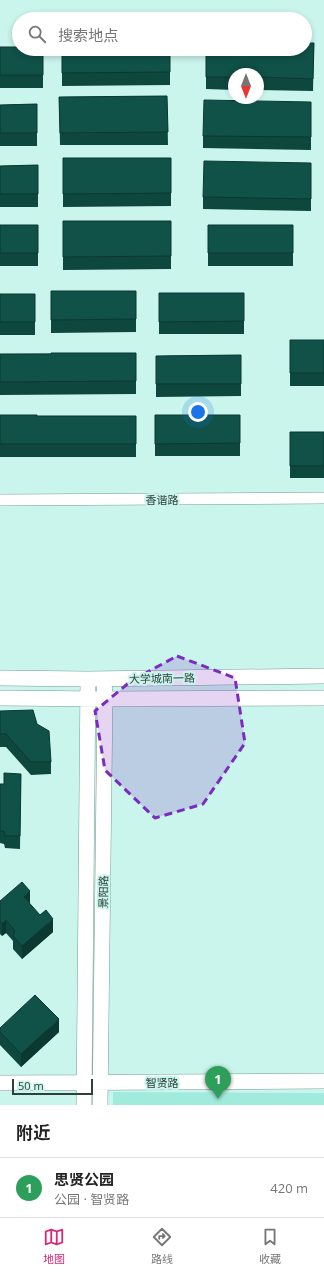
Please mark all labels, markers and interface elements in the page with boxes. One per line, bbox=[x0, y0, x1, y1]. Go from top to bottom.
search box bbox=[12, 12, 312, 56]
icon: search bbox=[26, 23, 48, 45]
text: 搜索地点 bbox=[58, 25, 118, 45]
north arrow bbox=[228, 68, 264, 104]
your location bbox=[188, 402, 208, 422]
street label: 香谐路 bbox=[146, 492, 179, 507]
street label: 大学城南一路 bbox=[129, 670, 195, 686]
street label: 景阳路 bbox=[95, 875, 111, 909]
pin: 1 bbox=[205, 1066, 231, 1099]
street label: 智贤路 bbox=[146, 1075, 179, 1090]
scale bar bbox=[12, 1077, 93, 1096]
text: 50 m bbox=[18, 1078, 44, 1093]
text: 附近 bbox=[16, 1121, 50, 1144]
text: 思贤公园 bbox=[54, 1169, 114, 1189]
text: 1 bbox=[25, 1179, 33, 1197]
text: 420 m bbox=[270, 1179, 308, 1197]
text: 公园 · 智贤路 bbox=[54, 1190, 129, 1208]
tab: 地图 bbox=[43, 1226, 65, 1266]
tab: 路线 bbox=[151, 1226, 173, 1266]
tab: 收藏 bbox=[259, 1226, 281, 1266]

